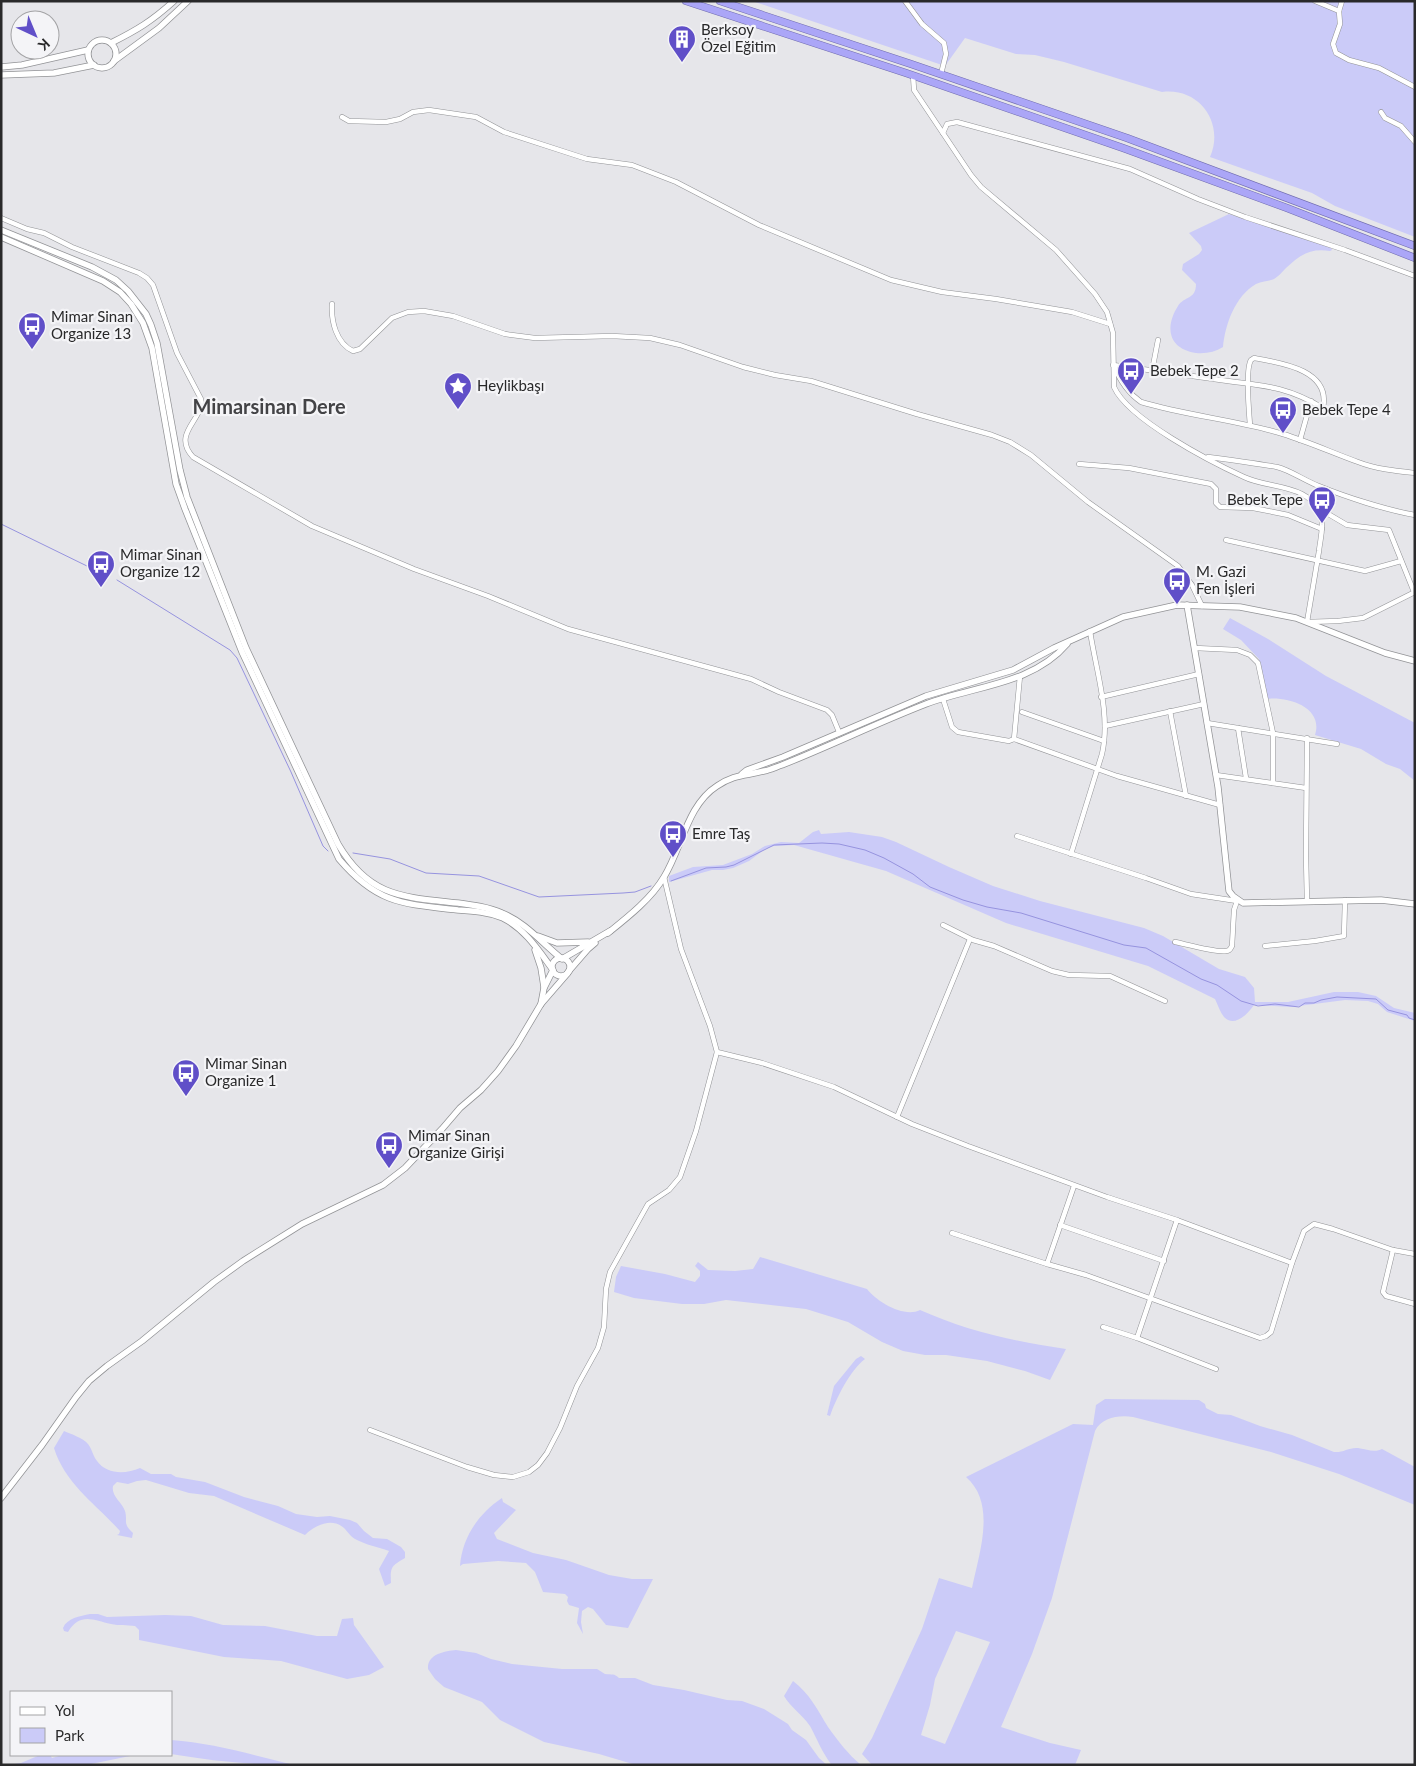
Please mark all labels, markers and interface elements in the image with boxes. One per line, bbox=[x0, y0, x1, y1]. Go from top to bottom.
north arrow bbox=[10, 10, 60, 60]
place label: Berksoy Özel Eğitim bbox=[701, 20, 776, 55]
building icon: Berksoy Özel Eğitim bbox=[667, 24, 697, 63]
text: K bbox=[35, 35, 54, 54]
place label: Mimar Sinan Organize 13 bbox=[51, 307, 133, 342]
bus stop icon: Mimar Sinan Organize 13 bbox=[17, 311, 47, 350]
bus stop icon: Bebek Tepe 2 bbox=[1116, 356, 1146, 395]
place label: Bebek Tepe 2 bbox=[1150, 361, 1239, 379]
place icon: Heylikbaşı bbox=[443, 371, 473, 410]
place label: Heylikbaşı bbox=[477, 376, 544, 394]
district label: Mimarsinan Dere bbox=[192, 394, 346, 418]
bus stop icon: Bebek Tepe 4 bbox=[1268, 395, 1298, 434]
place label: Bebek Tepe 4 bbox=[1302, 400, 1391, 418]
bus stop icon: Bebek Tepe bbox=[1307, 485, 1337, 524]
place label: Bebek Tepe bbox=[1227, 490, 1303, 508]
place label: Mimar Sinan Organize 12 bbox=[120, 545, 202, 580]
bus stop icon: Mimar Sinan Organize 12 bbox=[86, 549, 116, 588]
place label: M. Gazi Fen İşleri bbox=[1196, 562, 1255, 597]
bus stop icon: M. Gazi Fen İşleri bbox=[1162, 566, 1192, 605]
bus stop icon: Emre Taş bbox=[658, 819, 688, 858]
place label: Emre Taş bbox=[692, 824, 750, 842]
place label: Mimar Sinan Organize 1 bbox=[205, 1054, 287, 1089]
bus stop icon: Mimar Sinan Organize 1 bbox=[171, 1058, 201, 1097]
place label: Mimar Sinan Organize Girişi bbox=[408, 1126, 504, 1161]
bus stop icon: Mimar Sinan Organize Girişi bbox=[374, 1130, 404, 1169]
legend bbox=[10, 1691, 172, 1756]
text: Yol bbox=[55, 1701, 75, 1719]
text: Park bbox=[55, 1726, 85, 1744]

